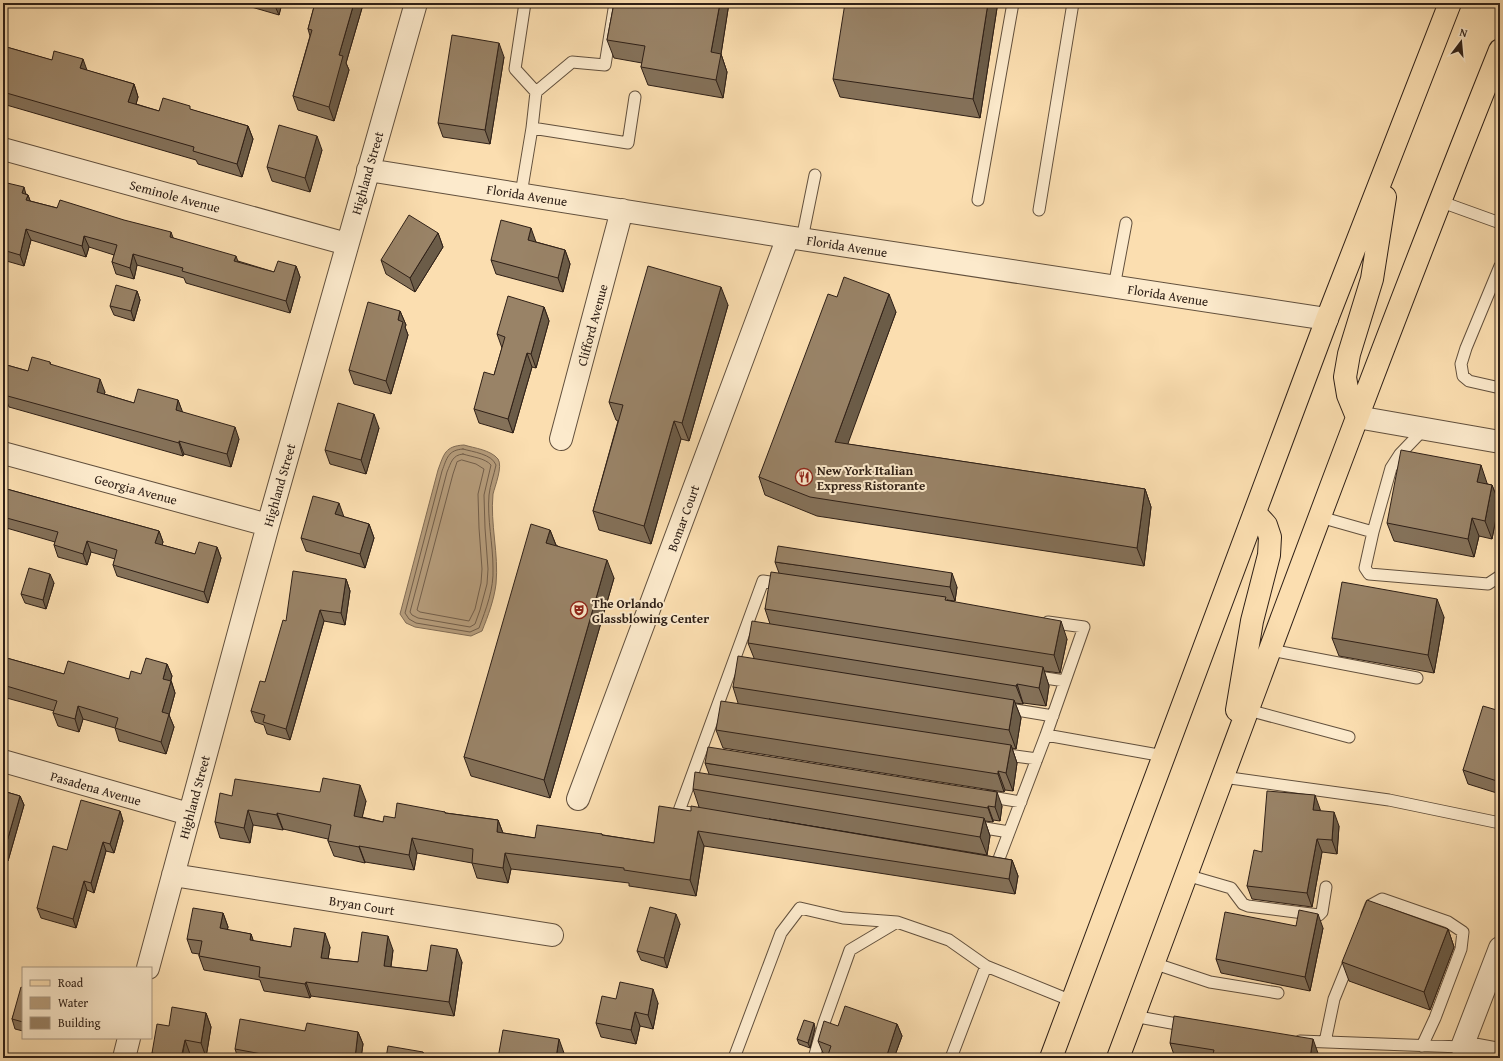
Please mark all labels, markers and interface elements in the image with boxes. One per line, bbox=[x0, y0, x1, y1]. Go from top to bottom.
north arrow bbox=[1441, 22, 1481, 62]
text: N bbox=[1458, 24, 1470, 41]
street label: Highland Street bbox=[347, 129, 389, 217]
street label: Seminole Avenue bbox=[127, 175, 222, 218]
street label: Florida Avenue bbox=[485, 180, 569, 211]
street label: Florida Avenue bbox=[805, 231, 889, 262]
street label: Florida Avenue bbox=[1126, 280, 1210, 311]
street label: Clifford Avenue bbox=[572, 282, 613, 368]
street label: Highland Street bbox=[259, 441, 301, 529]
place label: New York Italian Express Ristorante bbox=[817, 461, 925, 495]
restaurant icon: New York Italian Express Ristorante bbox=[794, 467, 814, 487]
street label: Georgia Avenue bbox=[92, 469, 179, 510]
street label: Bomar Court bbox=[663, 482, 704, 554]
place label: The Orlando Glassblowing Center bbox=[592, 594, 709, 628]
theatre icon: The Orlando Glassblowing Center bbox=[569, 600, 589, 620]
street label: Highland Street bbox=[174, 753, 215, 841]
street label: Pasadena Avenue bbox=[48, 766, 144, 811]
street label: Bryan Court bbox=[328, 891, 396, 920]
legend bbox=[22, 967, 152, 1039]
text: Road bbox=[58, 974, 84, 991]
text: Water bbox=[58, 994, 88, 1011]
text: Building bbox=[58, 1014, 101, 1031]

